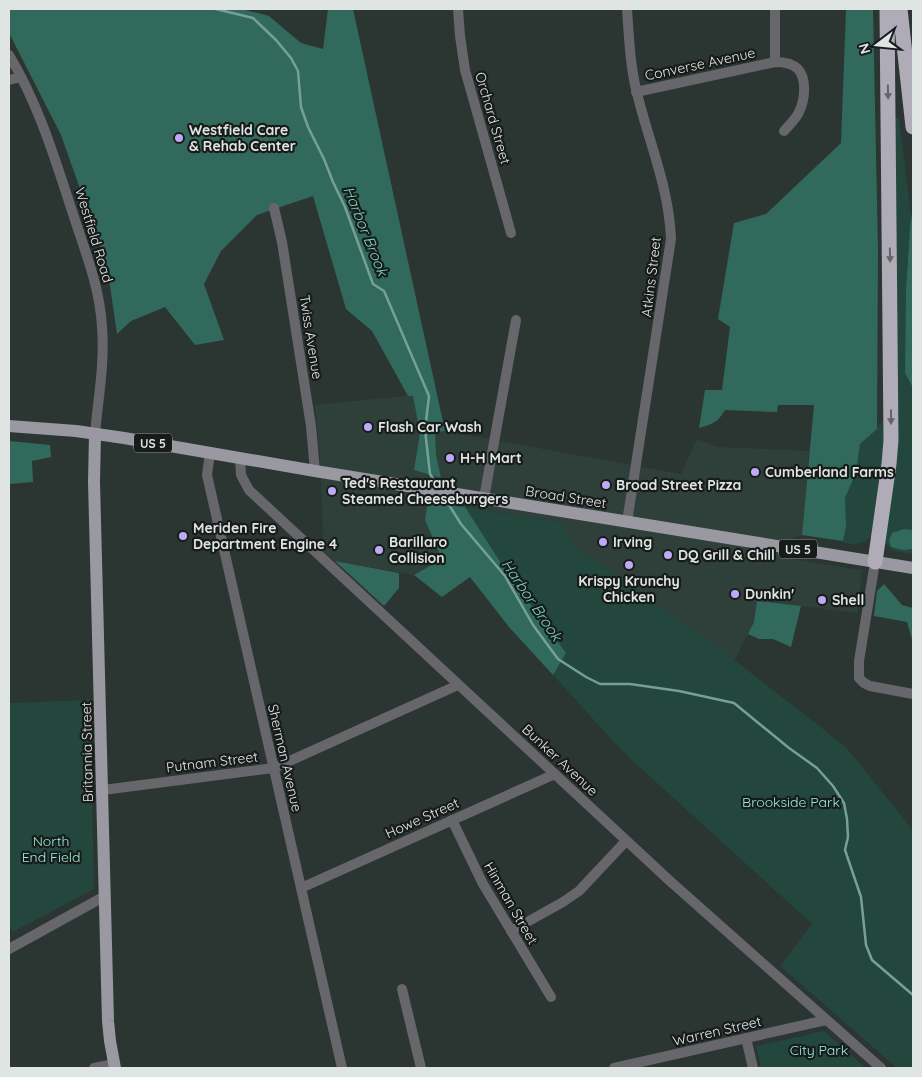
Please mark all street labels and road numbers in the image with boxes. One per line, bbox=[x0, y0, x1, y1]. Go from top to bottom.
street label: Converse Avenue bbox=[643, 43, 757, 84]
street label: Orchard Street bbox=[471, 70, 515, 166]
street label: Westfield Road bbox=[71, 185, 117, 285]
street label: Atkins Street bbox=[637, 235, 665, 318]
street label: Twiss Avenue bbox=[295, 294, 327, 381]
road number: US 5 bbox=[134, 433, 172, 452]
street label: Broad Street bbox=[524, 482, 608, 512]
road number: US 5 bbox=[779, 540, 817, 558]
street label: Britannia Street bbox=[77, 701, 97, 802]
street label: Sherman Avenue bbox=[264, 702, 306, 814]
street label: Bunker Avenue bbox=[518, 720, 602, 800]
street label: Putnam Street bbox=[165, 747, 259, 777]
street label: Howe Street bbox=[382, 794, 462, 842]
street label: Hinman Street bbox=[480, 858, 542, 948]
street label: Warren Street bbox=[671, 1012, 763, 1050]

